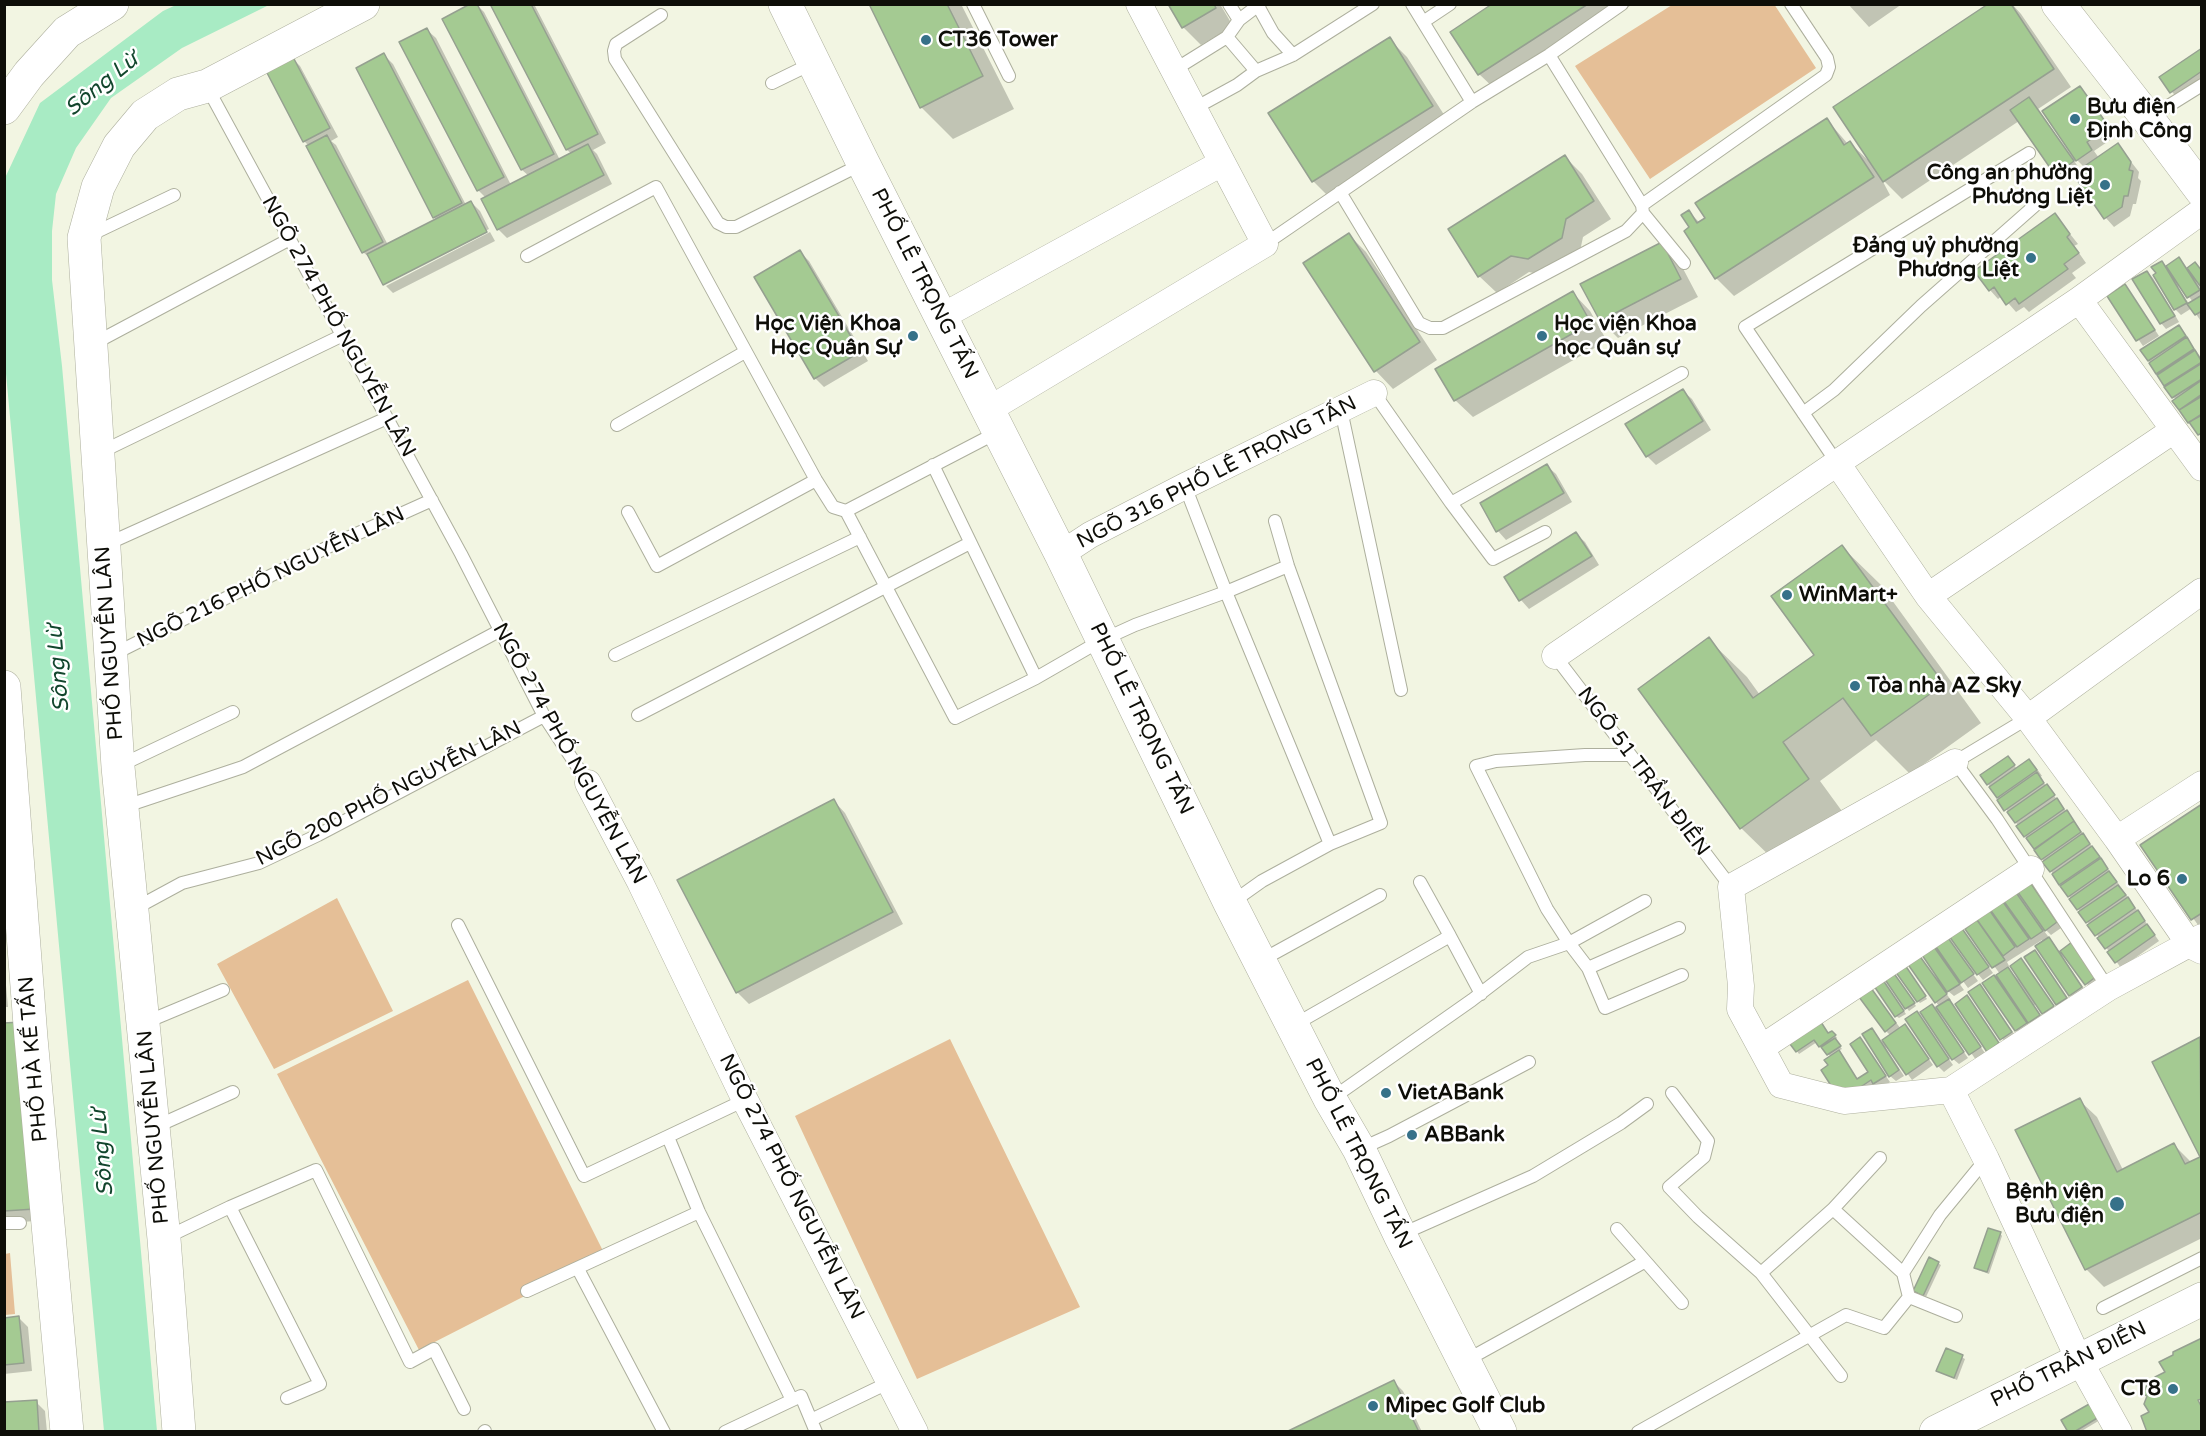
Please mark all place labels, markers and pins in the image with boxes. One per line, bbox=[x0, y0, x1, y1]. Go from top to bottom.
place label: CT36 Tower bbox=[938, 27, 1058, 53]
marker: CT36 Tower bbox=[919, 33, 933, 47]
place label: Bưu điện Định Công bbox=[2087, 94, 2192, 144]
marker: Bưu điện Định Công bbox=[2068, 112, 2082, 126]
place label: Công an phường Phương Liệt bbox=[1927, 160, 2093, 210]
marker: Công an phường Phương Liệt bbox=[2098, 178, 2112, 192]
place label: Đảng uỷ phường Phương Liệt bbox=[1853, 233, 2019, 283]
marker: Đảng uỷ phường Phương Liệt bbox=[2024, 251, 2038, 265]
place label: Học Viện Khoa Học Quân Sự bbox=[755, 311, 901, 361]
place label: Học viện Khoa học Quân sự bbox=[1554, 311, 1697, 361]
marker: Học Viện Khoa Học Quân Sự bbox=[906, 329, 920, 343]
marker: Học viện Khoa học Quân sự bbox=[1535, 329, 1549, 343]
place label: WinMart+ bbox=[1799, 582, 1898, 608]
marker: WinMart+ bbox=[1780, 588, 1794, 602]
place label: Tòa nhà AZ Sky bbox=[1867, 673, 2021, 699]
marker: Tòa nhà AZ Sky bbox=[1848, 679, 1862, 693]
place label: Lo 6 bbox=[2126, 866, 2170, 892]
marker: Lo 6 bbox=[2175, 872, 2189, 886]
place label: VietABank bbox=[1398, 1080, 1504, 1106]
marker: VietABank bbox=[1379, 1086, 1393, 1100]
place label: ABBank bbox=[1424, 1122, 1505, 1148]
marker: ABBank bbox=[1405, 1128, 1419, 1142]
place label: Bệnh viện Bưu điện bbox=[2006, 1179, 2104, 1229]
marker: Bệnh viện Bưu điện bbox=[2108, 1195, 2126, 1213]
place label: CT8 bbox=[2120, 1376, 2161, 1402]
marker: CT8 bbox=[2166, 1382, 2180, 1396]
place label: Mipec Golf Club bbox=[1385, 1393, 1545, 1419]
marker: Mipec Golf Club bbox=[1366, 1399, 1380, 1413]

